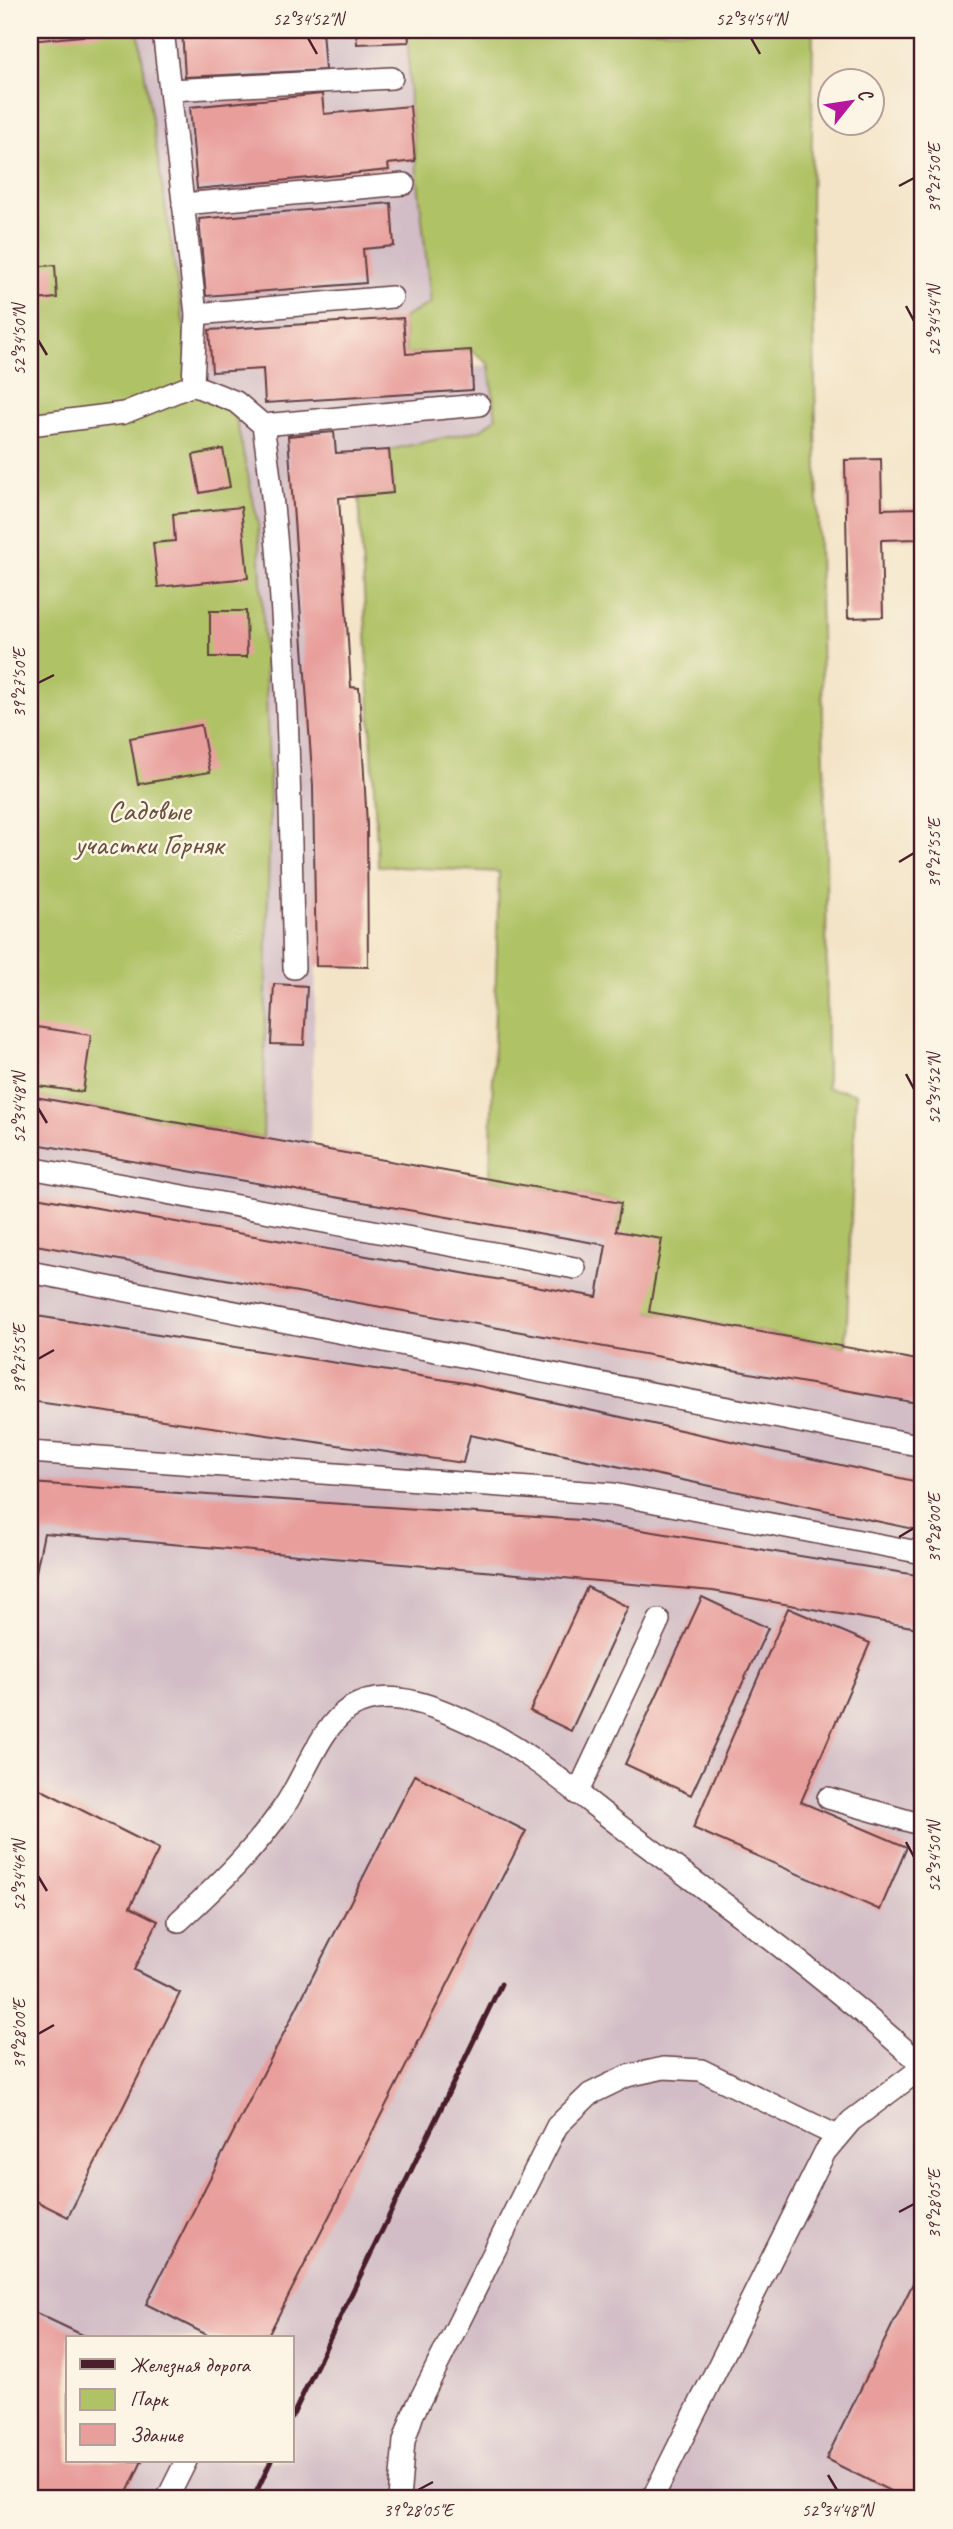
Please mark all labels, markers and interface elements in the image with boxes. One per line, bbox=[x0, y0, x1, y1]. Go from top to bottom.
text: 52°34'52"N bbox=[273, 8, 347, 30]
text: 52°34'54"N bbox=[716, 8, 790, 30]
north arrow bbox=[816, 66, 886, 136]
text: С bbox=[852, 84, 879, 106]
text: 39°27'50"E bbox=[923, 141, 945, 213]
text: 52°34'54"N bbox=[923, 282, 945, 356]
text: 52°34'50"N bbox=[8, 301, 30, 375]
text: 39°27'50"E bbox=[8, 646, 30, 718]
park label: Садовые участки Горняк bbox=[73, 791, 226, 863]
text: 39°27'55"E bbox=[923, 816, 945, 888]
text: 52°34'52"N bbox=[923, 1050, 945, 1124]
text: 52°34'48"N bbox=[8, 1069, 30, 1143]
text: 39°27'55"E bbox=[8, 1322, 30, 1394]
text: 39°28'00"E bbox=[923, 1491, 945, 1563]
text: 52°34'50"N bbox=[923, 1818, 945, 1892]
text: 52°34'46"N bbox=[8, 1837, 30, 1911]
text: 39°28'00"E bbox=[8, 1997, 30, 2069]
text: 39°28'05"E bbox=[923, 2167, 945, 2239]
legend bbox=[66, 2336, 294, 2462]
text: Железная дорога bbox=[130, 2352, 251, 2378]
text: Парк bbox=[130, 2386, 170, 2412]
text: Здание bbox=[130, 2422, 184, 2448]
text: 39°28'05"E bbox=[383, 2499, 455, 2521]
text: 52°34'48"N bbox=[802, 2499, 876, 2521]

